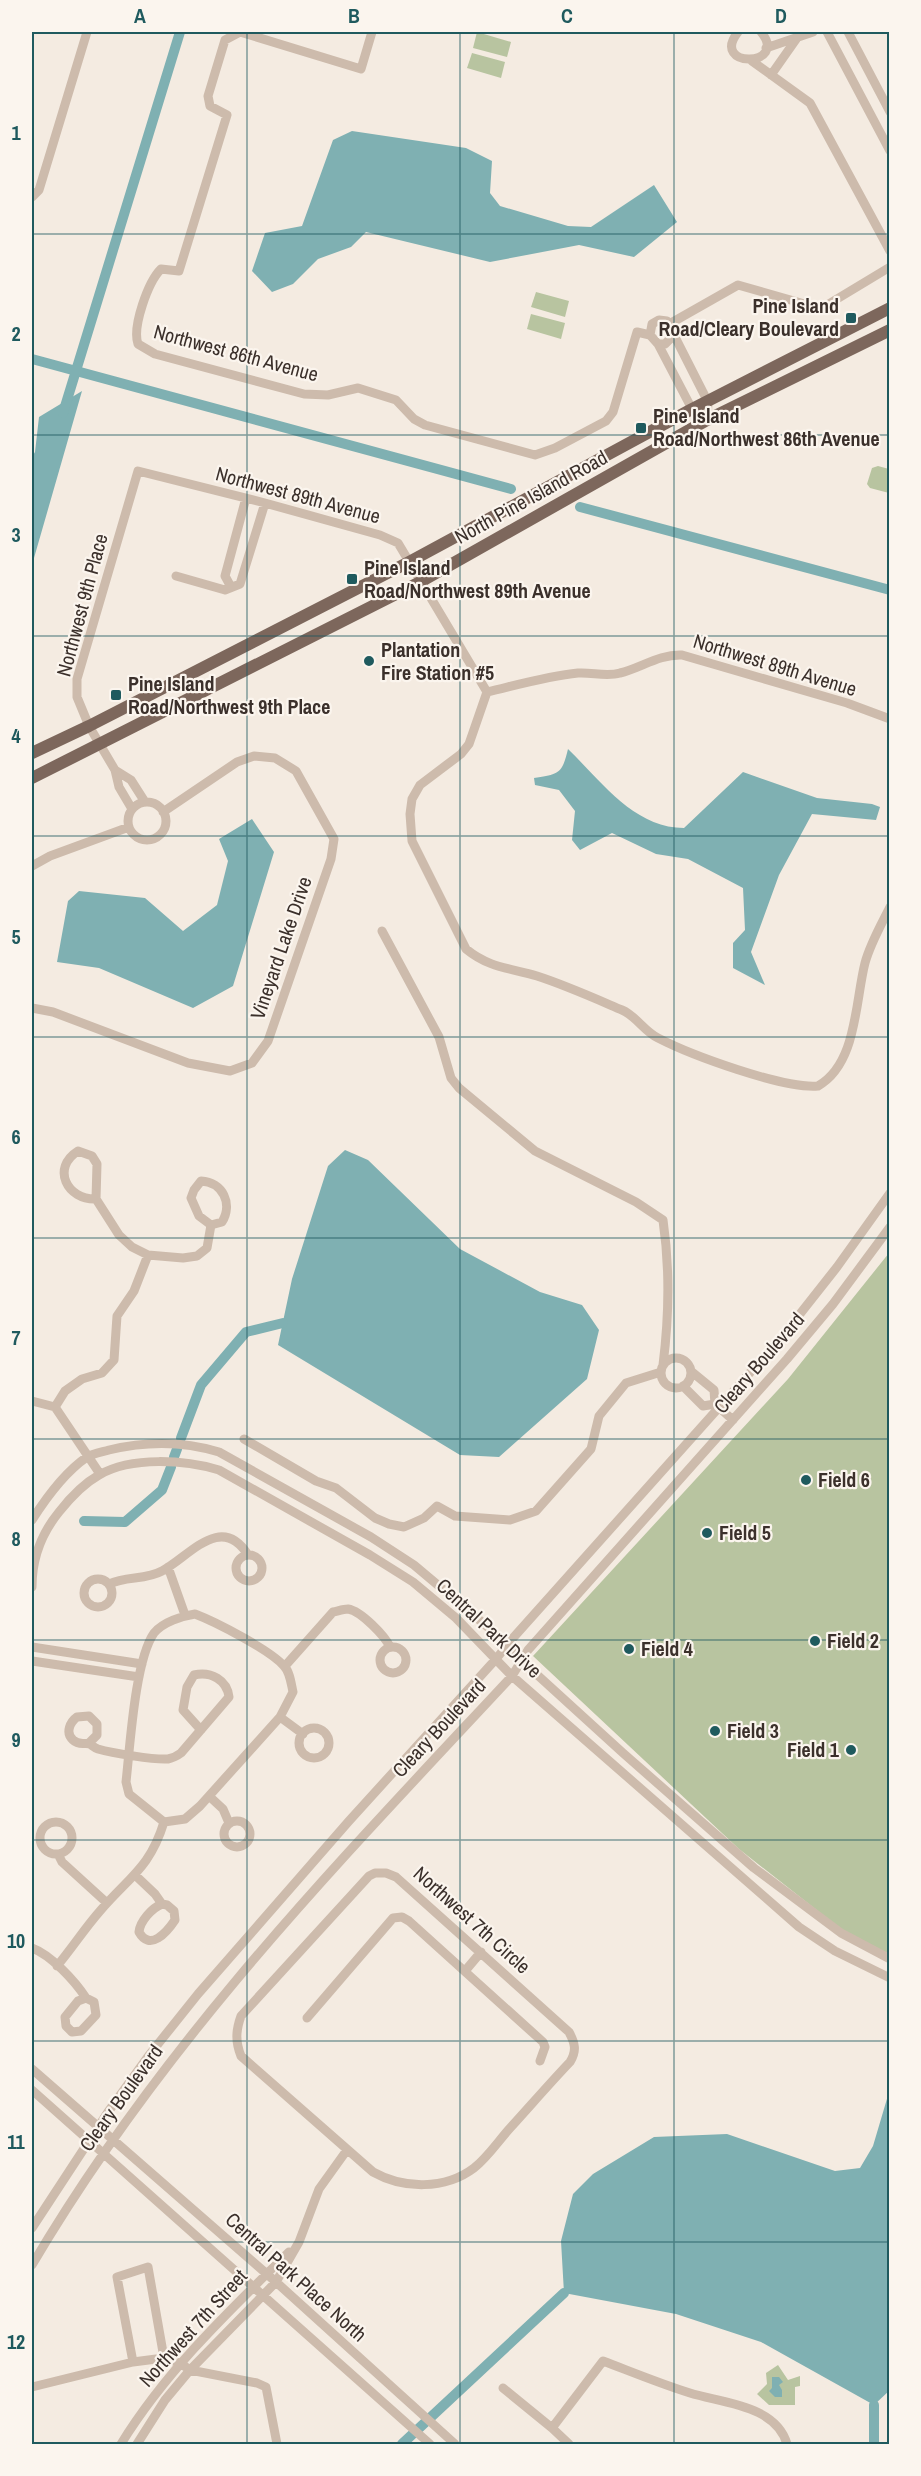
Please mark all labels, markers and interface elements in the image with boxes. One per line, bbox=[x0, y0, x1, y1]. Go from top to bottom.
text: A bbox=[134, 2, 146, 29]
text: B bbox=[348, 2, 360, 29]
text: C bbox=[561, 2, 573, 29]
text: D bbox=[775, 2, 787, 29]
text: 1 bbox=[11, 119, 21, 146]
place label: Pine Island Road/Cleary Boulevard bbox=[659, 292, 839, 342]
marker: Pine Island Road/Cleary Boulevard bbox=[844, 311, 858, 325]
street label: Northwest 86th Avenue bbox=[151, 318, 321, 387]
text: 2 bbox=[11, 320, 21, 347]
place label: Pine Island Road/Northwest 86th Avenue bbox=[653, 402, 880, 452]
marker: Pine Island Road/Northwest 86th Avenue bbox=[634, 421, 648, 435]
street label: North Pine Island Road bbox=[450, 443, 612, 550]
street label: Northwest 89th Avenue bbox=[213, 460, 383, 529]
text: 3 bbox=[11, 521, 21, 548]
street label: Northwest 9th Place bbox=[49, 530, 114, 679]
place label: Pine Island Road/Northwest 89th Avenue bbox=[364, 554, 591, 604]
marker: Pine Island Road/Northwest 89th Avenue bbox=[345, 572, 359, 586]
street label: Northwest 89th Avenue bbox=[690, 627, 860, 702]
place label: Plantation Fire Station #5 bbox=[381, 636, 494, 686]
marker: Plantation Fire Station #5 bbox=[362, 654, 376, 668]
place label: Pine Island Road/Northwest 9th Place bbox=[128, 670, 330, 720]
marker: Pine Island Road/Northwest 9th Place bbox=[109, 688, 123, 702]
text: 4 bbox=[11, 722, 21, 749]
street label: Vineyard Lake Drive bbox=[243, 873, 318, 1023]
text: 5 bbox=[11, 923, 21, 950]
text: 6 bbox=[11, 1123, 21, 1150]
street label: Cleary Boulevard bbox=[707, 1306, 810, 1419]
text: 7 bbox=[11, 1324, 21, 1351]
place label: Field 6 bbox=[818, 1466, 870, 1493]
marker: Field 6 bbox=[799, 1473, 813, 1487]
place label: Field 5 bbox=[719, 1519, 771, 1546]
text: 8 bbox=[11, 1525, 21, 1552]
marker: Field 5 bbox=[700, 1526, 714, 1540]
street label: Central Park Drive bbox=[431, 1572, 548, 1684]
place label: Field 2 bbox=[827, 1627, 879, 1654]
marker: Field 2 bbox=[808, 1634, 822, 1648]
place label: Field 4 bbox=[641, 1635, 693, 1662]
marker: Field 4 bbox=[622, 1642, 636, 1656]
street label: Cleary Boulevard bbox=[386, 1672, 491, 1783]
place label: Field 3 bbox=[727, 1717, 779, 1744]
marker: Field 3 bbox=[708, 1724, 722, 1738]
text: 9 bbox=[11, 1726, 21, 1753]
place label: Field 1 bbox=[787, 1736, 840, 1763]
marker: Field 1 bbox=[844, 1743, 858, 1757]
street label: Northwest 7th Circle bbox=[408, 1860, 537, 1979]
text: 10 bbox=[7, 1927, 25, 1954]
street label: Cleary Boulevard bbox=[73, 2039, 168, 2157]
text: 11 bbox=[7, 2128, 26, 2155]
street label: Central Park Place North bbox=[220, 2206, 373, 2347]
street label: Northwest 7th Street bbox=[133, 2263, 253, 2392]
text: 12 bbox=[7, 2328, 25, 2355]

